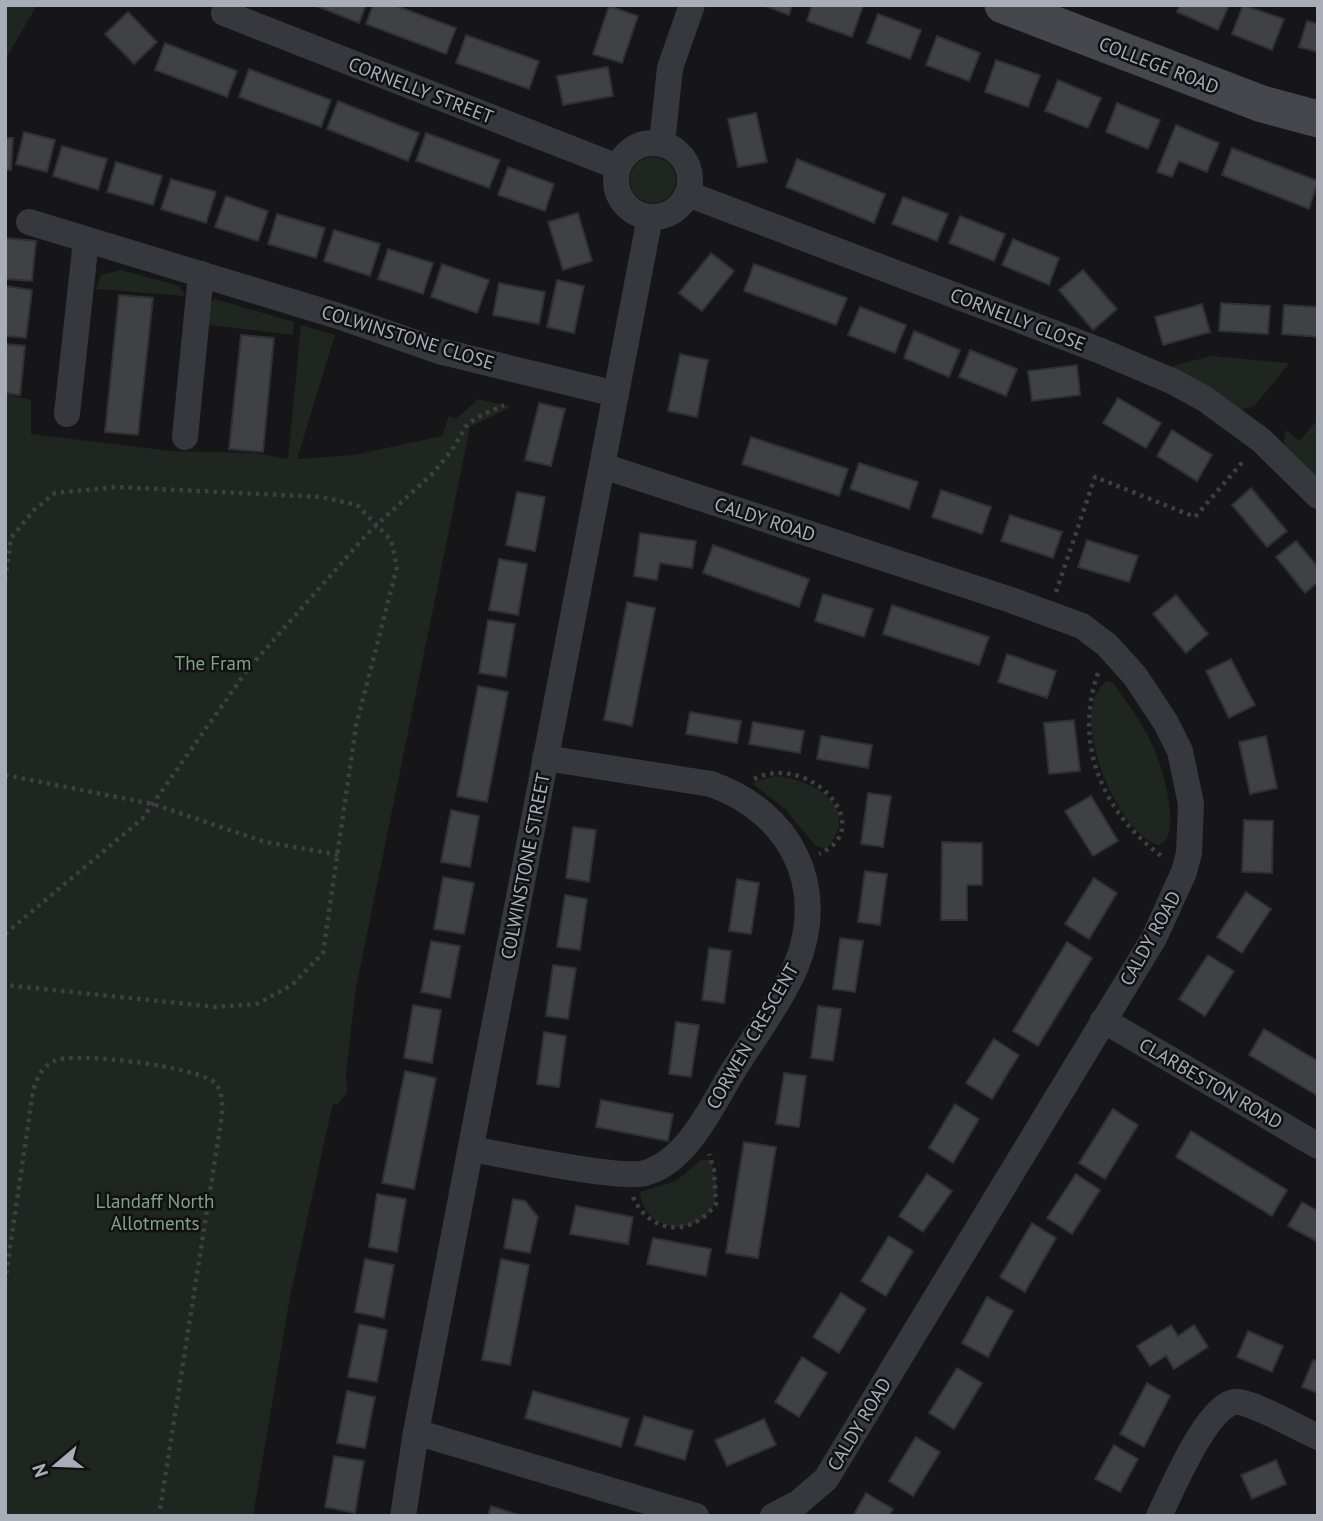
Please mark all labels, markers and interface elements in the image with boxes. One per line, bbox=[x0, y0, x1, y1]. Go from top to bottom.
street label: COLLEGE ROAD bbox=[1096, 31, 1222, 99]
street label: CORNELLY STREET bbox=[345, 51, 497, 129]
street label: CORNELLY CLOSE bbox=[947, 282, 1089, 356]
street label: COLWINSTONE CLOSE bbox=[319, 299, 497, 375]
street label: CALDY ROAD bbox=[712, 491, 818, 547]
park label: The Fram bbox=[175, 651, 251, 675]
street label: COLWINSTONE STREET bbox=[495, 770, 555, 961]
street label: CALDY ROAD bbox=[1114, 886, 1186, 990]
street label: CORWEN CRESCENT bbox=[700, 958, 804, 1113]
street label: CLARBESTON ROAD bbox=[1135, 1032, 1287, 1134]
park label: Llandaff North Allotments bbox=[96, 1189, 214, 1235]
street label: CALDY ROAD bbox=[822, 1373, 896, 1475]
north arrow bbox=[21, 1430, 91, 1500]
text: N bbox=[27, 1461, 53, 1480]

